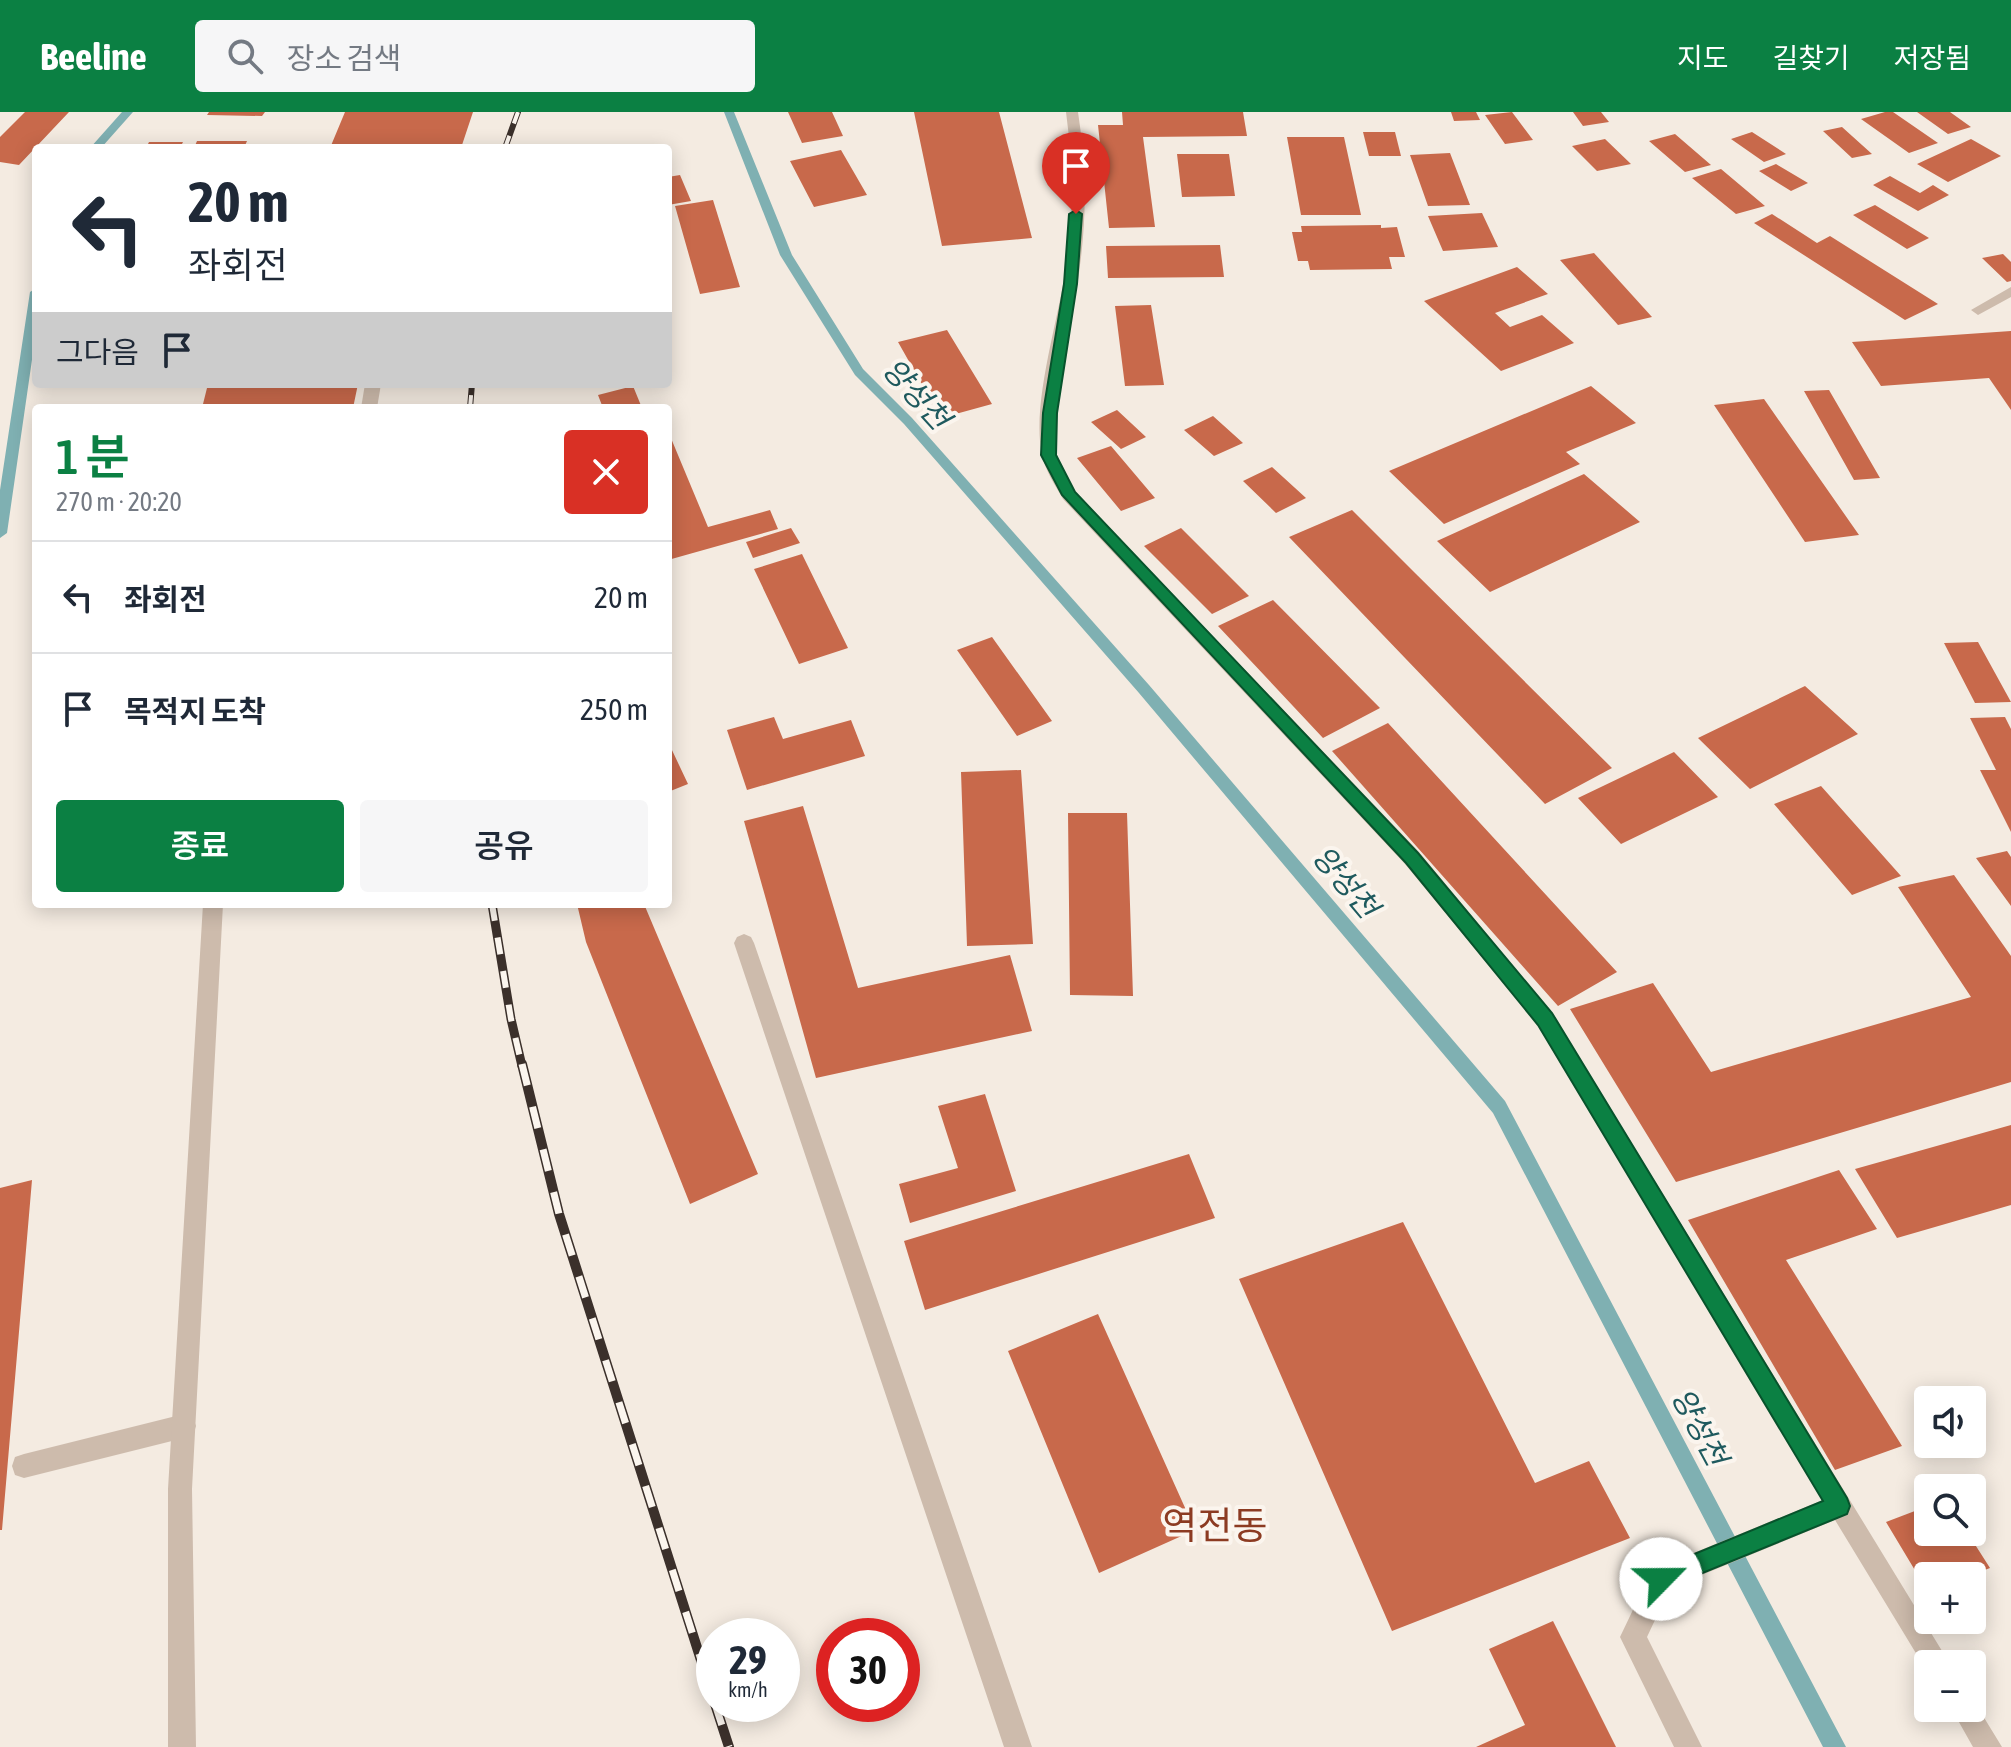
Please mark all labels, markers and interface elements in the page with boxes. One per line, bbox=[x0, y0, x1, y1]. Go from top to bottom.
search box bbox=[195, 20, 755, 92]
icon: search bbox=[223, 34, 267, 78]
text: Beeline bbox=[40, 35, 147, 78]
text: 장소 검색 bbox=[287, 41, 401, 75]
text: 지도 bbox=[1677, 42, 1728, 74]
text: 길찾기 bbox=[1772, 42, 1850, 74]
text: 저장됨 bbox=[1894, 42, 1971, 74]
pin bbox=[1042, 132, 1110, 214]
icon: arrive bbox=[1054, 144, 1098, 188]
text: 20 m bbox=[188, 170, 289, 234]
icon: left bbox=[56, 176, 160, 280]
text: 좌회전 bbox=[188, 244, 287, 286]
icon: arrive bbox=[155, 328, 199, 372]
text: 그다음 bbox=[56, 335, 139, 369]
water label: 양성천 bbox=[876, 351, 959, 438]
text: 1 분 bbox=[56, 429, 129, 484]
button: close bbox=[564, 430, 648, 514]
text: 270 m · 20:20 bbox=[56, 487, 182, 517]
icon: left bbox=[56, 575, 100, 619]
text: 20 m bbox=[594, 580, 648, 614]
text: 좌회전 bbox=[124, 582, 207, 616]
icon: arrive bbox=[56, 687, 100, 731]
text: 250 m bbox=[580, 692, 648, 726]
text: 목적지 도착 bbox=[124, 694, 266, 728]
button: 종료 bbox=[56, 800, 344, 892]
button: 공유 bbox=[360, 800, 648, 892]
water label: 양성천 bbox=[1306, 839, 1388, 927]
water label: 양성천 bbox=[1665, 1382, 1736, 1474]
map controls bbox=[1914, 1386, 1986, 1722]
button: sound bbox=[1914, 1386, 1986, 1458]
button: search bbox=[1914, 1474, 1986, 1546]
district label: 역전동 bbox=[1163, 1504, 1267, 1547]
position arrow bbox=[1619, 1537, 1703, 1621]
button: + bbox=[1914, 1562, 1986, 1634]
speed limit sign: 30 bbox=[816, 1618, 920, 1722]
text: 29 bbox=[729, 1637, 767, 1682]
button: − bbox=[1914, 1650, 1986, 1722]
text: km/h bbox=[728, 1678, 768, 1701]

